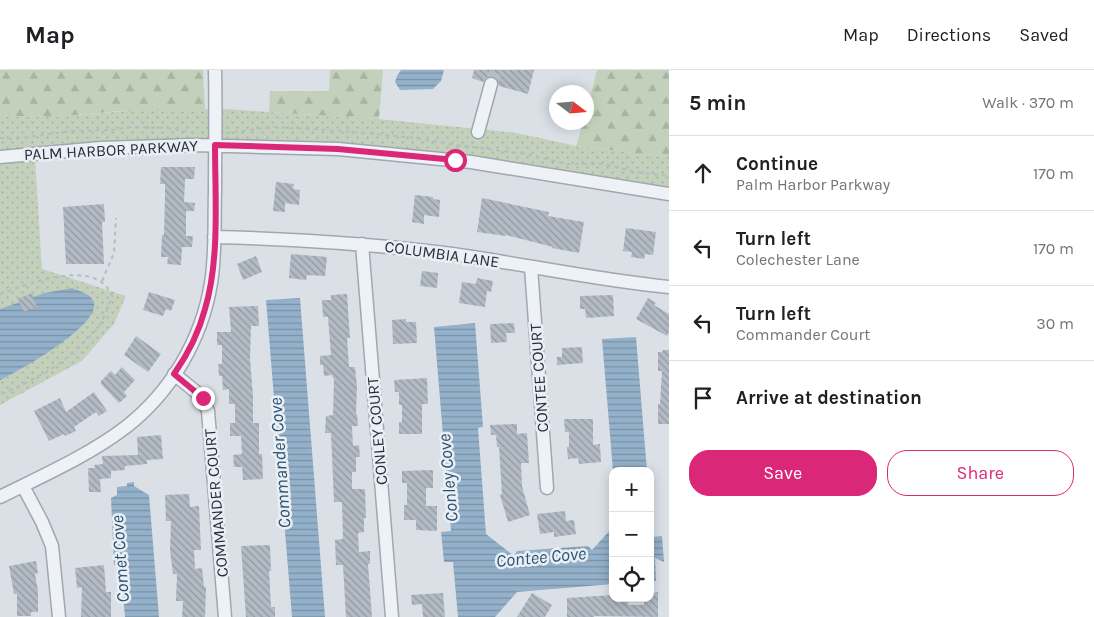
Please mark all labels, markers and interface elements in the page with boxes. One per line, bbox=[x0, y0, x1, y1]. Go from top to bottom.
text: Map bbox=[25, 21, 75, 49]
text: Map bbox=[843, 24, 879, 46]
text: Directions bbox=[907, 24, 991, 46]
text: Saved bbox=[1019, 24, 1069, 46]
north arrow bbox=[549, 85, 594, 130]
text: 5 min bbox=[689, 91, 746, 115]
text: Walk · 370 m bbox=[982, 93, 1074, 112]
street label: PALM HARBOR PARKWAY bbox=[24, 136, 199, 164]
route start bbox=[444, 149, 467, 172]
text: Continue bbox=[736, 153, 818, 175]
icon: ahead bbox=[689, 159, 717, 187]
text: 170 m bbox=[1033, 164, 1074, 183]
text: Palm Harbor Parkway bbox=[736, 175, 890, 194]
text: Turn left bbox=[736, 228, 811, 250]
icon: left bbox=[689, 234, 717, 262]
street label: COLUMBIA LANE bbox=[383, 237, 501, 271]
text: 170 m bbox=[1033, 239, 1074, 258]
text: Colechester Lane bbox=[736, 250, 860, 269]
text: Turn left bbox=[736, 303, 811, 325]
icon: left bbox=[689, 309, 717, 337]
text: 30 m bbox=[1036, 314, 1074, 333]
street label: CONTEE COURT bbox=[526, 323, 552, 433]
text: Commander Court bbox=[736, 325, 870, 344]
street label: CONLEY COURT bbox=[363, 376, 391, 486]
icon: arrive bbox=[689, 384, 717, 412]
route end bbox=[192, 387, 215, 410]
text: Arrive at destination bbox=[736, 387, 922, 409]
water label: Commander Cove bbox=[264, 397, 296, 529]
street label: COMMANDER COURT bbox=[200, 428, 232, 578]
water label: Conley Cove bbox=[433, 433, 463, 523]
button: Save bbox=[689, 450, 877, 496]
button: Share bbox=[887, 450, 1074, 496]
map controls bbox=[609, 467, 654, 602]
button: + bbox=[609, 467, 654, 512]
button: − bbox=[609, 512, 654, 557]
water label: Comet Cove bbox=[106, 515, 134, 603]
water label: Contee Cove bbox=[495, 542, 587, 572]
button: locate bbox=[609, 557, 654, 602]

